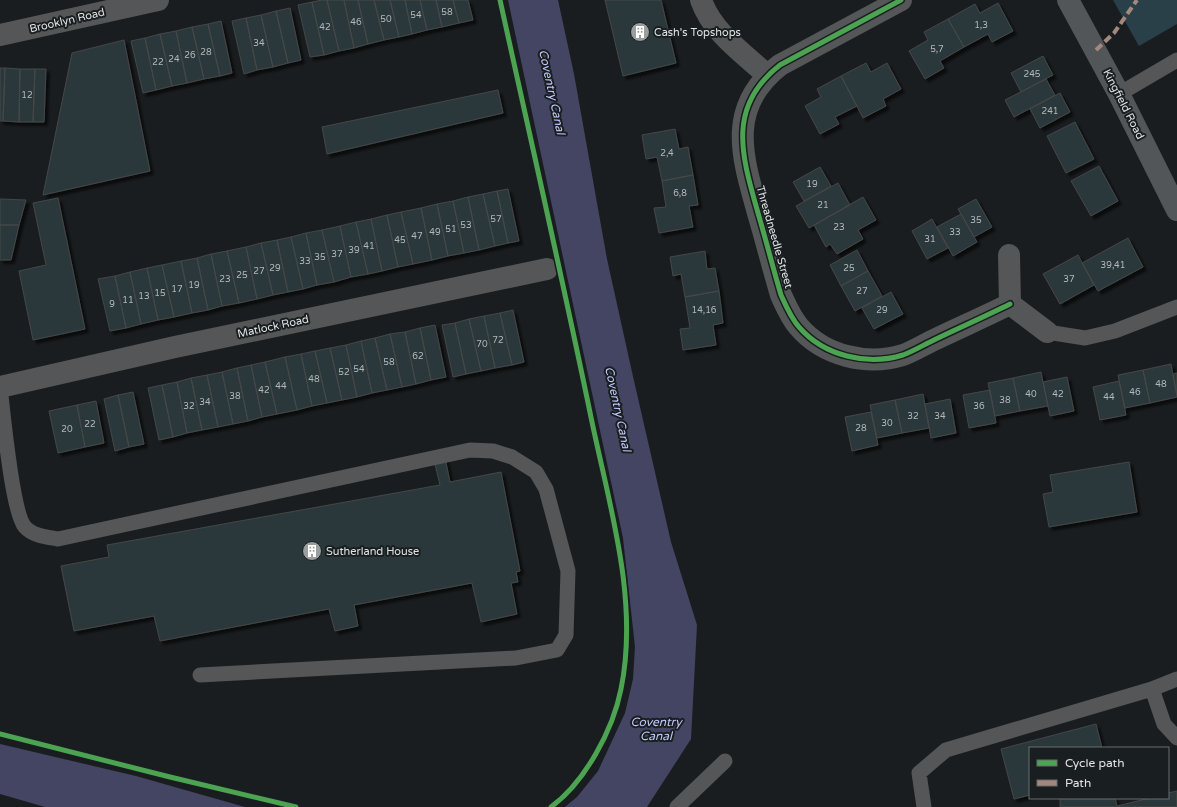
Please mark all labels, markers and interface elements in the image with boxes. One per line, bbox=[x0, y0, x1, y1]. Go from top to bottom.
street label: Brooklyn Road bbox=[28, 6, 106, 35]
house number: 58 bbox=[441, 7, 453, 18]
house number: 54 bbox=[410, 10, 422, 21]
house number: 50 bbox=[380, 14, 392, 25]
house number: 46 bbox=[350, 17, 362, 28]
house number: 1,3 bbox=[974, 20, 988, 31]
building icon: Cash's Topshops bbox=[629, 21, 651, 43]
house number: 42 bbox=[319, 22, 331, 33]
place label: Cash's Topshops bbox=[654, 26, 741, 39]
house number: 34 bbox=[253, 38, 265, 49]
house number: 5,7 bbox=[930, 44, 944, 55]
house number: 28 bbox=[200, 47, 212, 58]
water label: Coventry Canal bbox=[536, 48, 568, 138]
house number: 26 bbox=[184, 50, 196, 61]
house number: 24 bbox=[168, 54, 180, 65]
house number: 22 bbox=[152, 57, 164, 68]
street label: Kingfield Road bbox=[1100, 67, 1147, 142]
house number: 245 bbox=[1024, 69, 1041, 80]
house number: 12 bbox=[21, 90, 33, 101]
house number: 241 bbox=[1042, 106, 1058, 117]
house number: 2,4 bbox=[660, 148, 674, 159]
house number: 19 bbox=[806, 179, 818, 190]
street label: Threadneedle Street bbox=[754, 184, 795, 290]
house number: 6,8 bbox=[673, 188, 687, 199]
house number: 21 bbox=[817, 200, 829, 211]
house number: 57 bbox=[490, 214, 502, 225]
house number: 35 bbox=[970, 215, 982, 226]
house number: 53 bbox=[460, 220, 472, 231]
house number: 23 bbox=[833, 222, 845, 233]
house number: 51 bbox=[445, 224, 457, 235]
house number: 49 bbox=[429, 227, 441, 238]
house number: 33 bbox=[949, 227, 961, 238]
house number: 47 bbox=[411, 231, 423, 242]
house number: 31 bbox=[924, 234, 936, 245]
house number: 45 bbox=[394, 235, 406, 246]
house number: 41 bbox=[363, 241, 375, 252]
house number: 39 bbox=[348, 245, 360, 256]
house number: 37 bbox=[331, 249, 343, 260]
house number: 35 bbox=[314, 252, 326, 263]
house number: 33 bbox=[299, 256, 311, 267]
house number: 39,41 bbox=[1101, 260, 1125, 271]
house number: 29 bbox=[269, 263, 281, 274]
house number: 25 bbox=[843, 263, 855, 274]
house number: 27 bbox=[253, 266, 265, 277]
house number: 25 bbox=[236, 270, 248, 281]
house number: 23 bbox=[219, 274, 231, 285]
house number: 37 bbox=[1063, 274, 1075, 285]
house number: 19 bbox=[188, 280, 200, 291]
house number: 17 bbox=[171, 284, 183, 295]
house number: 27 bbox=[856, 286, 868, 297]
house number: 15 bbox=[154, 288, 166, 299]
house number: 13 bbox=[138, 291, 150, 302]
house number: 11 bbox=[122, 295, 134, 306]
house number: 9 bbox=[109, 299, 115, 310]
house number: 14,16 bbox=[692, 305, 717, 316]
house number: 29 bbox=[876, 305, 888, 316]
street label: Matlock Road bbox=[236, 313, 310, 340]
house number: 72 bbox=[492, 335, 504, 346]
house number: 70 bbox=[476, 339, 488, 350]
house number: 62 bbox=[412, 351, 424, 362]
house number: 58 bbox=[383, 357, 395, 368]
house number: 54 bbox=[353, 364, 365, 375]
water label: Coventry Canal bbox=[602, 365, 634, 455]
house number: 52 bbox=[338, 367, 350, 378]
house number: 48 bbox=[308, 374, 320, 385]
house number: 48 bbox=[1155, 379, 1167, 390]
house number: 44 bbox=[275, 381, 287, 392]
house number: 42 bbox=[258, 385, 270, 396]
house number: 46 bbox=[1129, 387, 1141, 398]
house number: 40 bbox=[1025, 389, 1037, 400]
house number: 42 bbox=[1052, 389, 1064, 400]
house number: 38 bbox=[229, 391, 241, 402]
house number: 44 bbox=[1103, 392, 1115, 403]
house number: 38 bbox=[999, 395, 1011, 406]
house number: 34 bbox=[199, 397, 211, 408]
house number: 32 bbox=[183, 401, 195, 412]
house number: 36 bbox=[973, 401, 985, 412]
house number: 32 bbox=[907, 411, 919, 422]
house number: 34 bbox=[934, 411, 946, 422]
house number: 30 bbox=[881, 418, 893, 429]
house number: 22 bbox=[84, 419, 96, 430]
house number: 28 bbox=[855, 423, 867, 434]
house number: 20 bbox=[61, 424, 73, 435]
building icon: Sutherland House bbox=[301, 540, 323, 562]
place label: Sutherland House bbox=[326, 545, 419, 558]
water label: Coventry Canal bbox=[630, 715, 683, 743]
legend bbox=[1029, 747, 1169, 799]
text: Cycle path bbox=[1065, 756, 1124, 770]
text: Path bbox=[1065, 776, 1091, 790]

